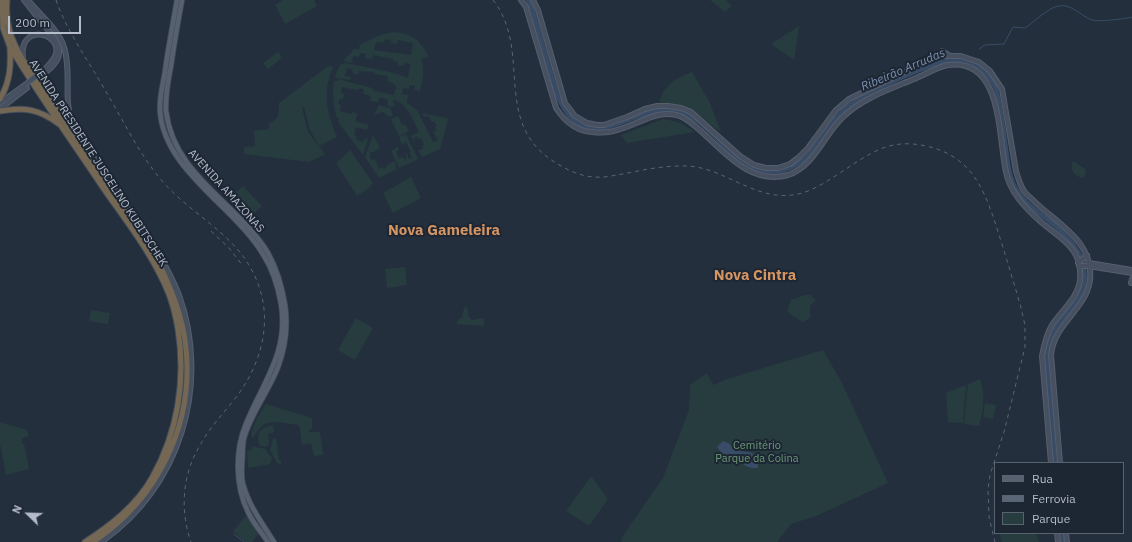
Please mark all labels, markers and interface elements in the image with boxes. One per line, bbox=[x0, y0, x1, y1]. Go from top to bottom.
scale bar bbox=[10, 8, 83, 34]
text: 200 m bbox=[15, 15, 50, 30]
water label: Ribeirão Arrudas bbox=[859, 46, 947, 94]
street label: AVENIDA PRESIDENTE JUSCELINO KUBITSCHEK bbox=[26, 57, 170, 269]
street label: AVENIDA AMAZONAS bbox=[185, 147, 267, 235]
district label: Nova Gameleira bbox=[388, 222, 500, 240]
district label: Nova Cintra bbox=[714, 267, 796, 285]
park label: Cemitério Parque da Colina bbox=[715, 439, 799, 465]
legend bbox=[994, 462, 1124, 534]
text: Rua bbox=[1032, 471, 1053, 486]
text: Ferrovia bbox=[1032, 491, 1076, 506]
north arrow bbox=[8, 494, 48, 534]
text: N bbox=[9, 503, 25, 516]
text: Parque bbox=[1032, 511, 1070, 526]

